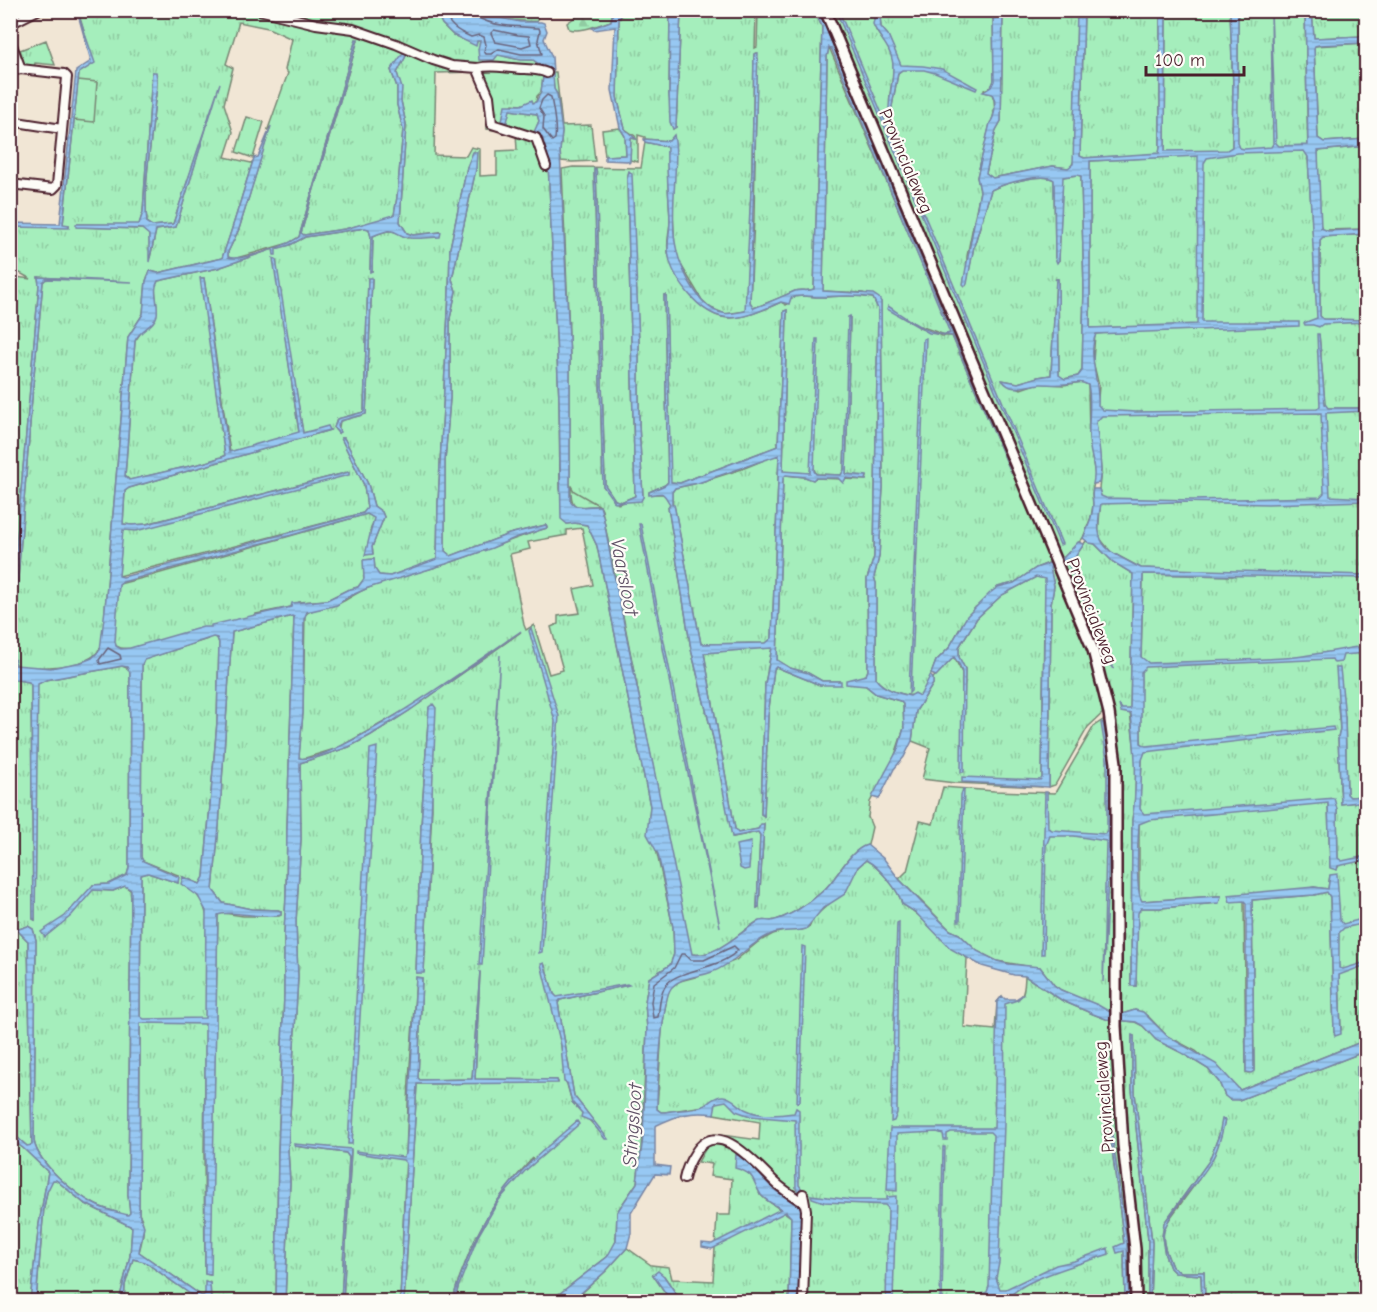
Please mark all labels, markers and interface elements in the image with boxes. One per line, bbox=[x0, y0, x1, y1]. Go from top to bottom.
scale bar bbox=[1146, 39, 1244, 77]
text: 100 m bbox=[1155, 50, 1205, 71]
street label: Provincialeweg bbox=[874, 106, 937, 217]
water label: Vaarsloot bbox=[606, 536, 644, 619]
street label: Provincialeweg bbox=[1062, 555, 1121, 667]
street label: Provincialeweg bbox=[1090, 1040, 1119, 1153]
water label: Stingsloot bbox=[618, 1081, 647, 1168]

